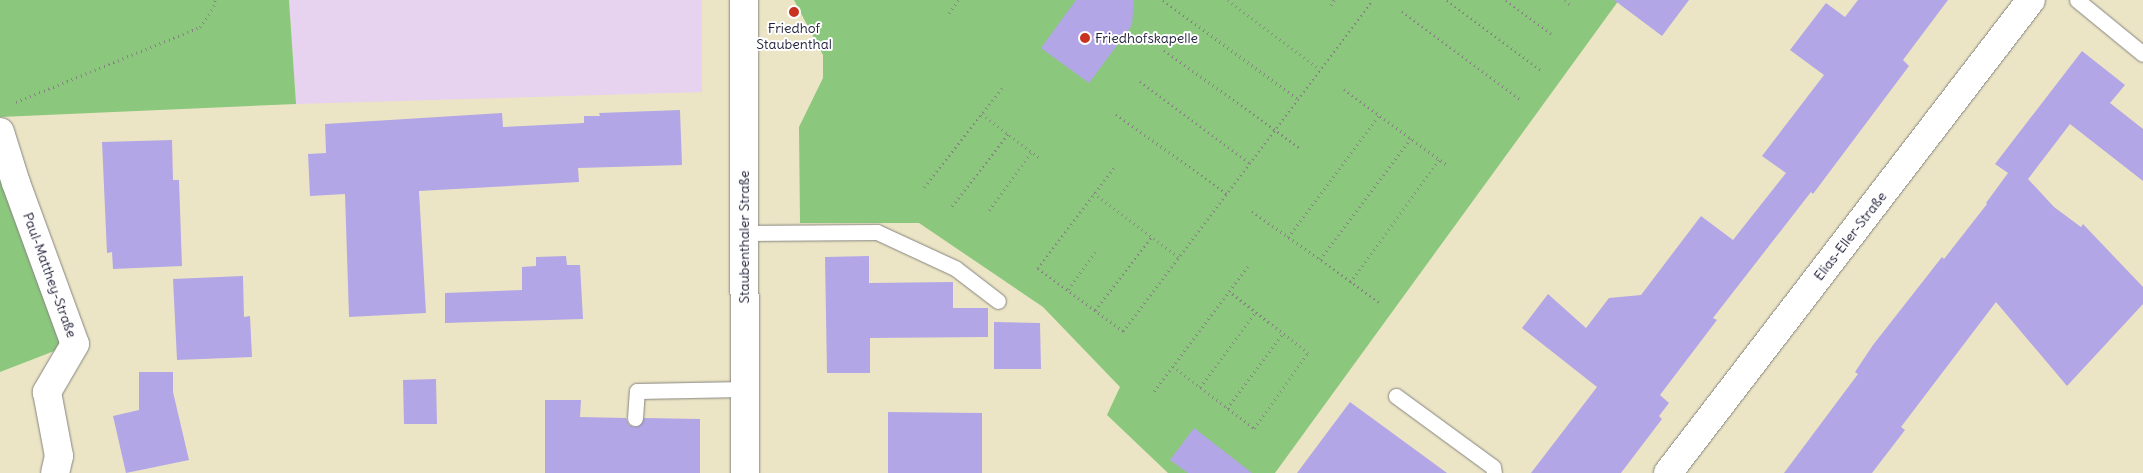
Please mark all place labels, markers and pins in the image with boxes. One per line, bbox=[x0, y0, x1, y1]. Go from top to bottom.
marker: Friedhof Staubenthal bbox=[788, 6, 800, 18]
place label: Friedhof Staubenthal bbox=[756, 20, 832, 52]
place label: Friedhofskapelle bbox=[1095, 30, 1198, 46]
marker: Friedhofskapelle bbox=[1079, 32, 1091, 44]

